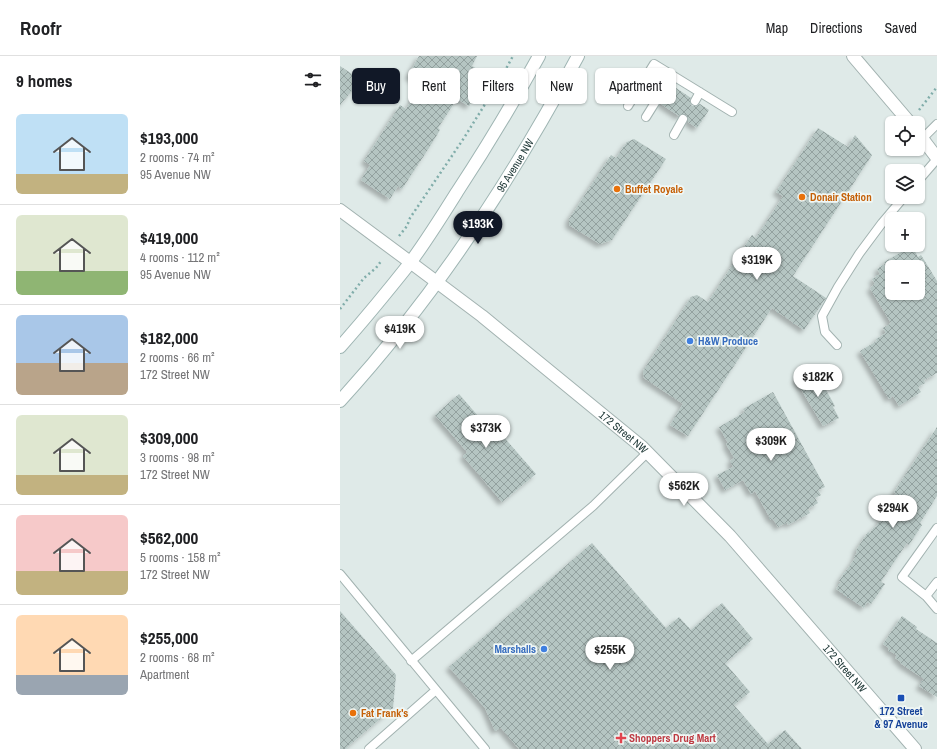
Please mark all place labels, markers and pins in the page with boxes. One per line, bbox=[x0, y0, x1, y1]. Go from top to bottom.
place label: Buffet Royale bbox=[625, 182, 683, 196]
marker: Buffet Royale bbox=[612, 184, 622, 194]
place label: Donair Station bbox=[810, 190, 872, 204]
marker: Donair Station bbox=[797, 192, 807, 202]
pin: $193K bbox=[450, 211, 506, 245]
pin: $319K bbox=[729, 247, 785, 281]
pin: $419K bbox=[372, 316, 428, 350]
place label: H&W Produce bbox=[698, 334, 758, 348]
marker: H&W Produce bbox=[685, 336, 695, 346]
pin: $182K bbox=[790, 364, 846, 398]
pin: $373K bbox=[458, 415, 514, 449]
pin: $309K bbox=[743, 428, 799, 462]
pin: $562K bbox=[656, 473, 712, 507]
pin: $294K bbox=[865, 495, 921, 529]
pin: $255K bbox=[582, 637, 638, 671]
place label: Marshalls bbox=[494, 642, 536, 656]
marker: Marshalls bbox=[539, 644, 549, 654]
marker: 172 Street & 97 Avenue bbox=[896, 693, 906, 703]
place label: 172 Street & 97 Avenue bbox=[874, 704, 928, 731]
place label: Fat Frank's bbox=[361, 706, 408, 720]
marker: Fat Frank's bbox=[348, 708, 358, 718]
place label: Shoppers Drug Mart bbox=[629, 731, 716, 745]
marker: Shoppers Drug Mart bbox=[616, 733, 626, 743]

